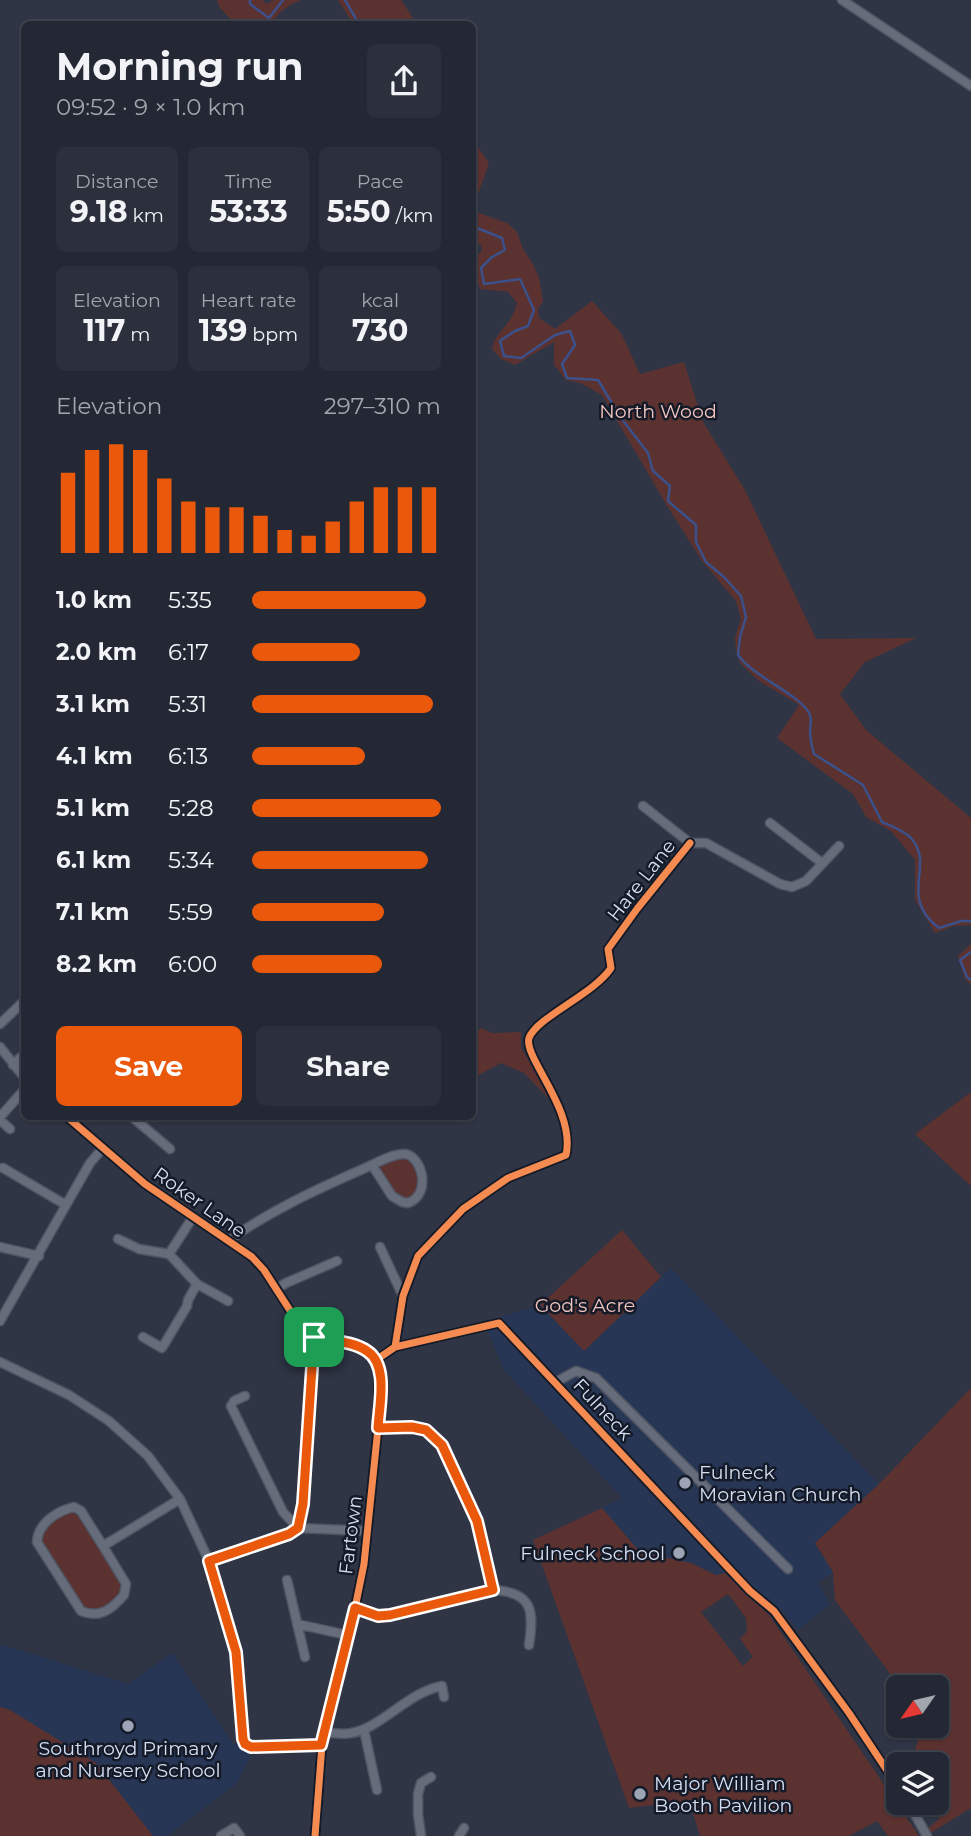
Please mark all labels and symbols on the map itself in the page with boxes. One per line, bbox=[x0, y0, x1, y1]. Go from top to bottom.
park label: North Wood bbox=[599, 400, 717, 423]
street label: Hare Lane bbox=[602, 835, 680, 926]
street label: Roker Lane bbox=[149, 1162, 250, 1243]
park label: God's Acre bbox=[535, 1294, 635, 1317]
pin bbox=[284, 1307, 344, 1367]
street label: Fulneck bbox=[568, 1374, 637, 1445]
place label: Fulneck Moravian Church bbox=[699, 1461, 861, 1506]
marker: Fulneck Moravian Church bbox=[677, 1475, 693, 1491]
street label: Fartown bbox=[334, 1494, 367, 1576]
place label: Fulneck School bbox=[520, 1542, 665, 1565]
marker: Fulneck School bbox=[671, 1545, 687, 1561]
north arrow bbox=[886, 1675, 948, 1738]
marker: Southroyd Primary and Nursery School bbox=[120, 1718, 136, 1734]
place label: Southroyd Primary and Nursery School bbox=[35, 1737, 221, 1782]
place label: Major William Booth Pavilion bbox=[654, 1772, 792, 1817]
marker: Major William Booth Pavilion bbox=[632, 1786, 648, 1802]

